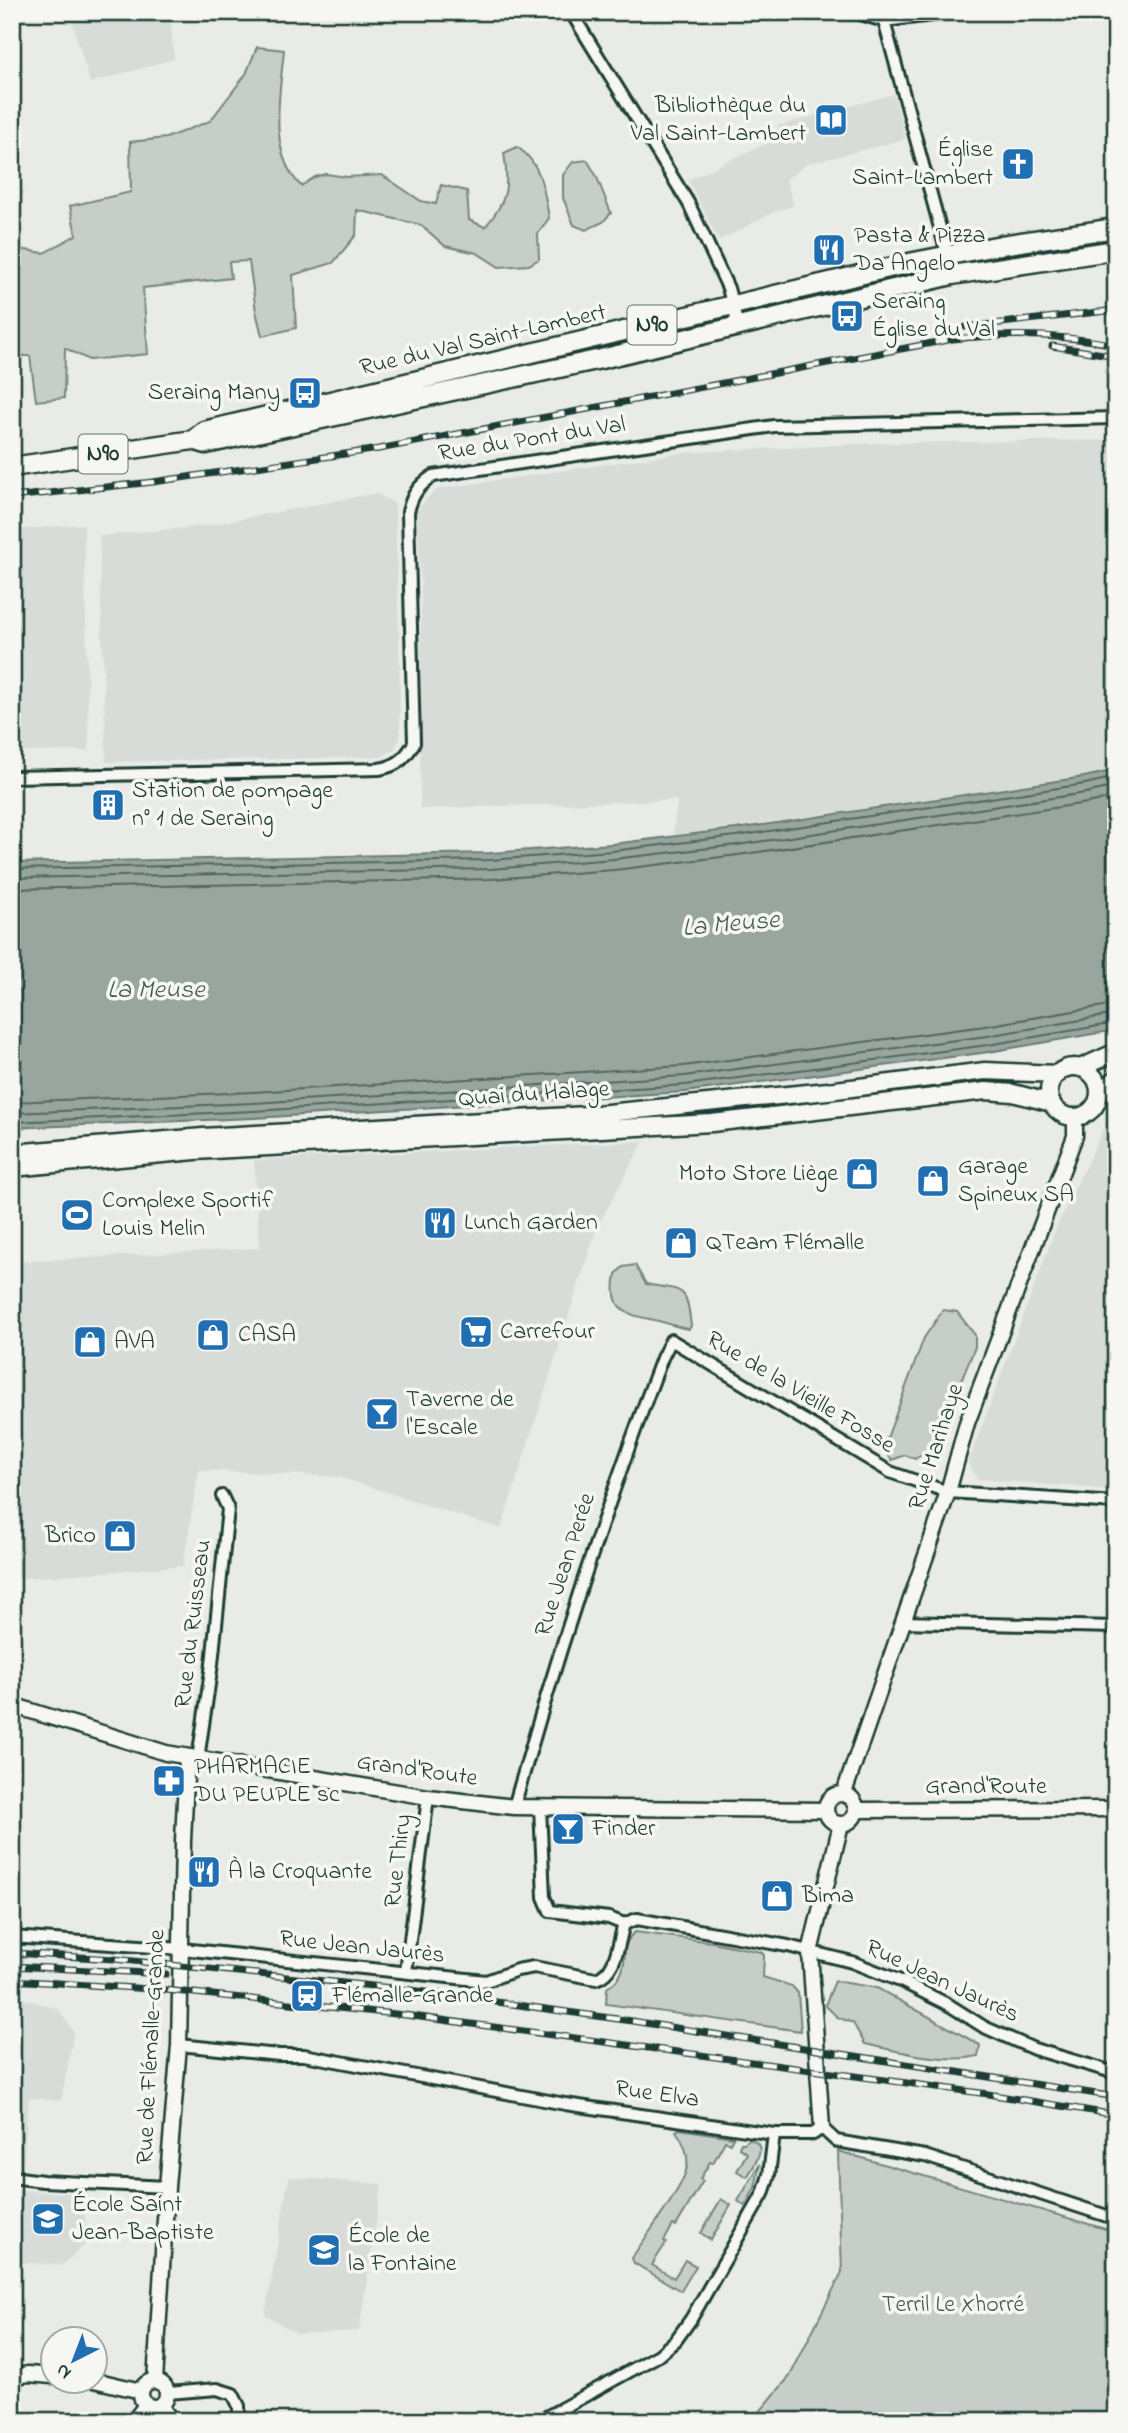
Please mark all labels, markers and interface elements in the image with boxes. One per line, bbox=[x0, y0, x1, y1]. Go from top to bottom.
place label: Bibliothèque du Val Saint-Lambert bbox=[630, 89, 806, 152]
library icon: Bibliothèque du Val Saint-Lambert bbox=[812, 101, 850, 139]
place label: Église Saint-Lambert bbox=[852, 133, 993, 196]
church icon: Église Saint-Lambert bbox=[999, 145, 1037, 183]
place label: Pasta & Pizza Da Angelo bbox=[853, 219, 985, 282]
restaurant icon: Pasta & Pizza Da Angelo bbox=[810, 231, 848, 269]
place label: Seraing Église du Val bbox=[872, 285, 995, 348]
street label: Rue du Val Saint-Lambert bbox=[356, 296, 610, 386]
bus stop icon: Seraing Église du Val bbox=[828, 297, 866, 335]
road number: N90 bbox=[628, 306, 676, 344]
bus stop icon: Seraing Many bbox=[286, 374, 324, 412]
place label: Seraing Many bbox=[148, 376, 280, 412]
street label: Rue du Pont du Val bbox=[436, 408, 628, 472]
road number: N90 bbox=[78, 435, 128, 474]
place label: Station de pompage n° 1 de Seraing bbox=[132, 774, 333, 837]
building icon: Station de pompage n° 1 de Seraing bbox=[89, 786, 127, 824]
water label: La Meuse bbox=[681, 902, 782, 948]
water label: La Meuse bbox=[107, 972, 206, 1010]
street label: Quai du Halage bbox=[457, 1072, 611, 1118]
place label: Garage Spineux SA bbox=[958, 1150, 1074, 1213]
shop icon: Moto Store Liège bbox=[843, 1155, 881, 1193]
place label: Moto Store Liège bbox=[679, 1157, 838, 1192]
shop icon: Garage Spineux SA bbox=[914, 1162, 952, 1200]
place label: Complexe Sportif Louis Melin bbox=[102, 1184, 274, 1247]
sports icon: Complexe Sportif Louis Melin bbox=[58, 1196, 96, 1234]
restaurant icon: Lunch Garden bbox=[421, 1204, 459, 1242]
place label: Lunch Garden bbox=[464, 1206, 598, 1241]
shop icon: QTeam Flémalle bbox=[662, 1224, 700, 1262]
place label: QTeam Flémalle bbox=[706, 1226, 865, 1261]
supermarket icon: Carrefour bbox=[457, 1313, 495, 1351]
place label: Carrefour bbox=[500, 1315, 596, 1350]
shop icon: CASA bbox=[194, 1316, 232, 1354]
place label: CASA bbox=[238, 1318, 296, 1353]
shop icon: AVA bbox=[71, 1323, 109, 1361]
street label: Rue de la Vieille Fosse bbox=[699, 1323, 901, 1463]
place label: AVA bbox=[114, 1325, 155, 1360]
street label: Rue Marihaye bbox=[900, 1379, 975, 1515]
place label: Taverne de l'Escale bbox=[406, 1383, 514, 1446]
bar icon: Taverne de l'Escale bbox=[363, 1395, 401, 1433]
street label: Rue Jean Perée bbox=[526, 1488, 606, 1641]
shop icon: Brico bbox=[101, 1517, 139, 1555]
place label: Brico bbox=[44, 1519, 96, 1554]
street label: Rue du Ruisseau bbox=[166, 1538, 222, 1710]
street label: Grand'Route bbox=[354, 1745, 480, 1797]
place label: PHARMACIE DU PEUPLE sc bbox=[193, 1750, 340, 1813]
pharmacy icon: PHARMACIE DU PEUPLE sc bbox=[150, 1762, 188, 1800]
street label: Grand'Route bbox=[925, 1770, 1047, 1805]
bar icon: Finder bbox=[549, 1810, 587, 1848]
street label: Rue Thiry bbox=[376, 1812, 423, 1910]
place label: Finder bbox=[591, 1812, 656, 1847]
restaurant icon: À la Croquante bbox=[185, 1853, 223, 1891]
place label: À la Croquante bbox=[228, 1855, 372, 1890]
shop icon: Bima bbox=[758, 1877, 796, 1915]
place label: Bima bbox=[801, 1879, 854, 1914]
street label: Rue Jean Jaurès bbox=[278, 1922, 446, 1974]
street label: Rue de Flémalle-Grande bbox=[128, 1928, 176, 2165]
street label: Rue Jean Jaurès bbox=[860, 1931, 1024, 2033]
station icon: Flémalle-Grande bbox=[288, 1977, 326, 2015]
place label: Flémalle-Grande bbox=[331, 1979, 494, 2014]
street label: Rue Elva bbox=[613, 2072, 701, 2118]
place label: École Saint Jean-Baptiste bbox=[72, 2188, 214, 2251]
school or university icon: École Saint Jean-Baptiste bbox=[29, 2200, 67, 2238]
place label: École de la Fontaine bbox=[348, 2219, 457, 2282]
school or university icon: École de la Fontaine bbox=[305, 2231, 343, 2269]
park label: Terril Le Xhorré bbox=[882, 2288, 1025, 2323]
north arrow bbox=[38, 2324, 108, 2394]
text: N bbox=[50, 2356, 78, 2385]

